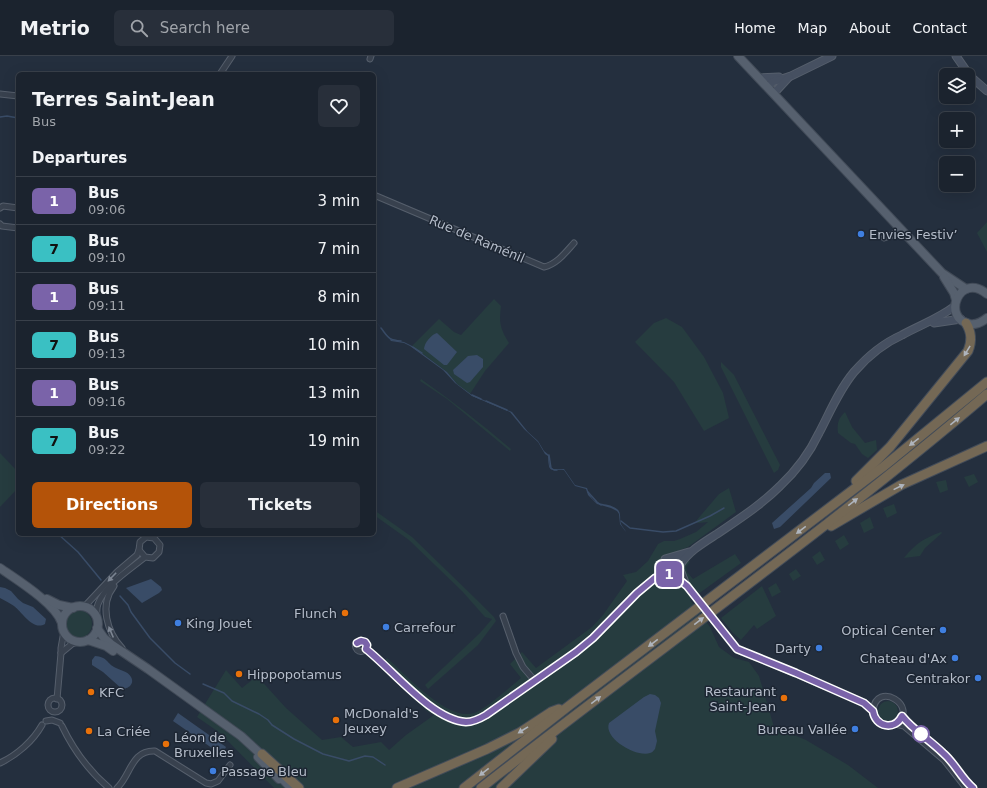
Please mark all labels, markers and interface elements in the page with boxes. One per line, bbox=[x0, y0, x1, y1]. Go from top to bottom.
search box bbox=[114, 10, 394, 46]
text: Metrio bbox=[20, 17, 90, 39]
icon: search bbox=[128, 17, 150, 39]
text: Search here bbox=[160, 19, 250, 37]
text: Home bbox=[734, 20, 776, 36]
text: Map bbox=[798, 20, 827, 36]
text: About bbox=[849, 20, 891, 36]
text: Contact bbox=[913, 20, 967, 36]
map controls bbox=[939, 68, 975, 192]
button: layers bbox=[939, 68, 975, 104]
button: heart bbox=[318, 85, 360, 127]
text: Terres Saint-Jean bbox=[32, 88, 215, 110]
button: + bbox=[939, 112, 975, 148]
text: Bus bbox=[32, 114, 56, 129]
text: Departures bbox=[32, 149, 127, 167]
button: − bbox=[939, 156, 975, 192]
text: Bus bbox=[88, 184, 119, 202]
text: 3 min bbox=[317, 192, 360, 210]
text: 1 bbox=[49, 193, 59, 209]
text: 09:06 bbox=[88, 202, 125, 217]
street label: Rue de Raménil bbox=[427, 212, 527, 266]
place label: Envies Festiv’ bbox=[869, 227, 958, 242]
marker: Envies Festiv’ bbox=[856, 229, 866, 239]
text: Bus bbox=[88, 232, 119, 250]
text: 7 min bbox=[317, 240, 360, 258]
text: 7 bbox=[49, 241, 59, 257]
text: 09:10 bbox=[88, 250, 125, 265]
text: Bus bbox=[88, 280, 119, 298]
text: 8 min bbox=[317, 288, 360, 306]
text: 1 bbox=[49, 289, 59, 305]
text: 09:11 bbox=[88, 298, 125, 313]
text: Bus bbox=[88, 328, 119, 346]
text: 10 min bbox=[308, 336, 360, 354]
text: 7 bbox=[49, 337, 59, 353]
one-way arrow bbox=[964, 345, 971, 357]
text: 09:13 bbox=[88, 346, 125, 361]
text: Bus bbox=[88, 376, 119, 394]
text: 13 min bbox=[308, 384, 360, 402]
text: 1 bbox=[49, 385, 59, 401]
text: 09:16 bbox=[88, 394, 125, 409]
one-way arrow bbox=[950, 417, 961, 426]
text: Bus bbox=[88, 424, 119, 442]
text: 19 min bbox=[308, 432, 360, 450]
text: 7 bbox=[49, 433, 59, 449]
one-way arrow bbox=[909, 438, 919, 447]
text: 09:22 bbox=[88, 442, 125, 457]
button: Directions bbox=[32, 482, 192, 528]
button: Tickets bbox=[200, 482, 360, 528]
one-way arrow bbox=[893, 483, 905, 490]
one-way arrow bbox=[848, 498, 859, 506]
one-way arrow bbox=[795, 526, 806, 534]
line badge: 1 bbox=[656, 561, 682, 587]
text: 1 bbox=[664, 566, 674, 582]
one-way arrow bbox=[107, 572, 116, 582]
place label: Flunch bbox=[294, 606, 337, 621]
marker: Flunch bbox=[340, 608, 350, 618]
place label: King Jouet bbox=[186, 616, 252, 631]
one-way arrow bbox=[694, 617, 704, 625]
marker: King Jouet bbox=[173, 618, 183, 628]
place label: Carrefour bbox=[394, 620, 456, 635]
marker: Carrefour bbox=[381, 622, 391, 632]
place label: Optical Center bbox=[841, 623, 936, 638]
one-way arrow bbox=[108, 625, 114, 637]
marker: Optical Center bbox=[938, 625, 948, 635]
one-way arrow bbox=[647, 639, 658, 647]
place label: Darty bbox=[775, 641, 811, 656]
marker: Darty bbox=[814, 643, 824, 653]
place label: Chateau d'Ax bbox=[860, 651, 947, 666]
marker: Chateau d'Ax bbox=[950, 653, 960, 663]
place label: Hippopotamus bbox=[247, 667, 342, 682]
marker: Hippopotamus bbox=[234, 669, 244, 679]
place label: Centrakor bbox=[906, 671, 971, 686]
marker: Centrakor bbox=[973, 673, 983, 683]
place label: Restaurant Saint-Jean bbox=[705, 684, 776, 714]
place label: KFC bbox=[99, 685, 124, 700]
marker: KFC bbox=[86, 687, 96, 697]
marker: Restaurant Saint-Jean bbox=[779, 693, 789, 703]
one-way arrow bbox=[590, 696, 601, 704]
place label: McDonald's Jeuxey bbox=[343, 706, 419, 736]
marker: McDonald's Jeuxey bbox=[331, 715, 341, 725]
place label: Bureau Vallée bbox=[757, 722, 847, 737]
place label: La Criée bbox=[97, 724, 150, 739]
marker: Bureau Vallée bbox=[850, 724, 860, 734]
unlabelled marker bbox=[912, 725, 930, 743]
marker: La Criée bbox=[84, 726, 94, 736]
one-way arrow bbox=[517, 727, 529, 734]
place label: Léon de Bruxelles bbox=[174, 730, 234, 760]
marker: Léon de Bruxelles bbox=[161, 739, 171, 749]
place label: Passage Bleu bbox=[221, 764, 307, 779]
marker: Passage Bleu bbox=[208, 766, 218, 776]
one-way arrow bbox=[478, 768, 489, 777]

